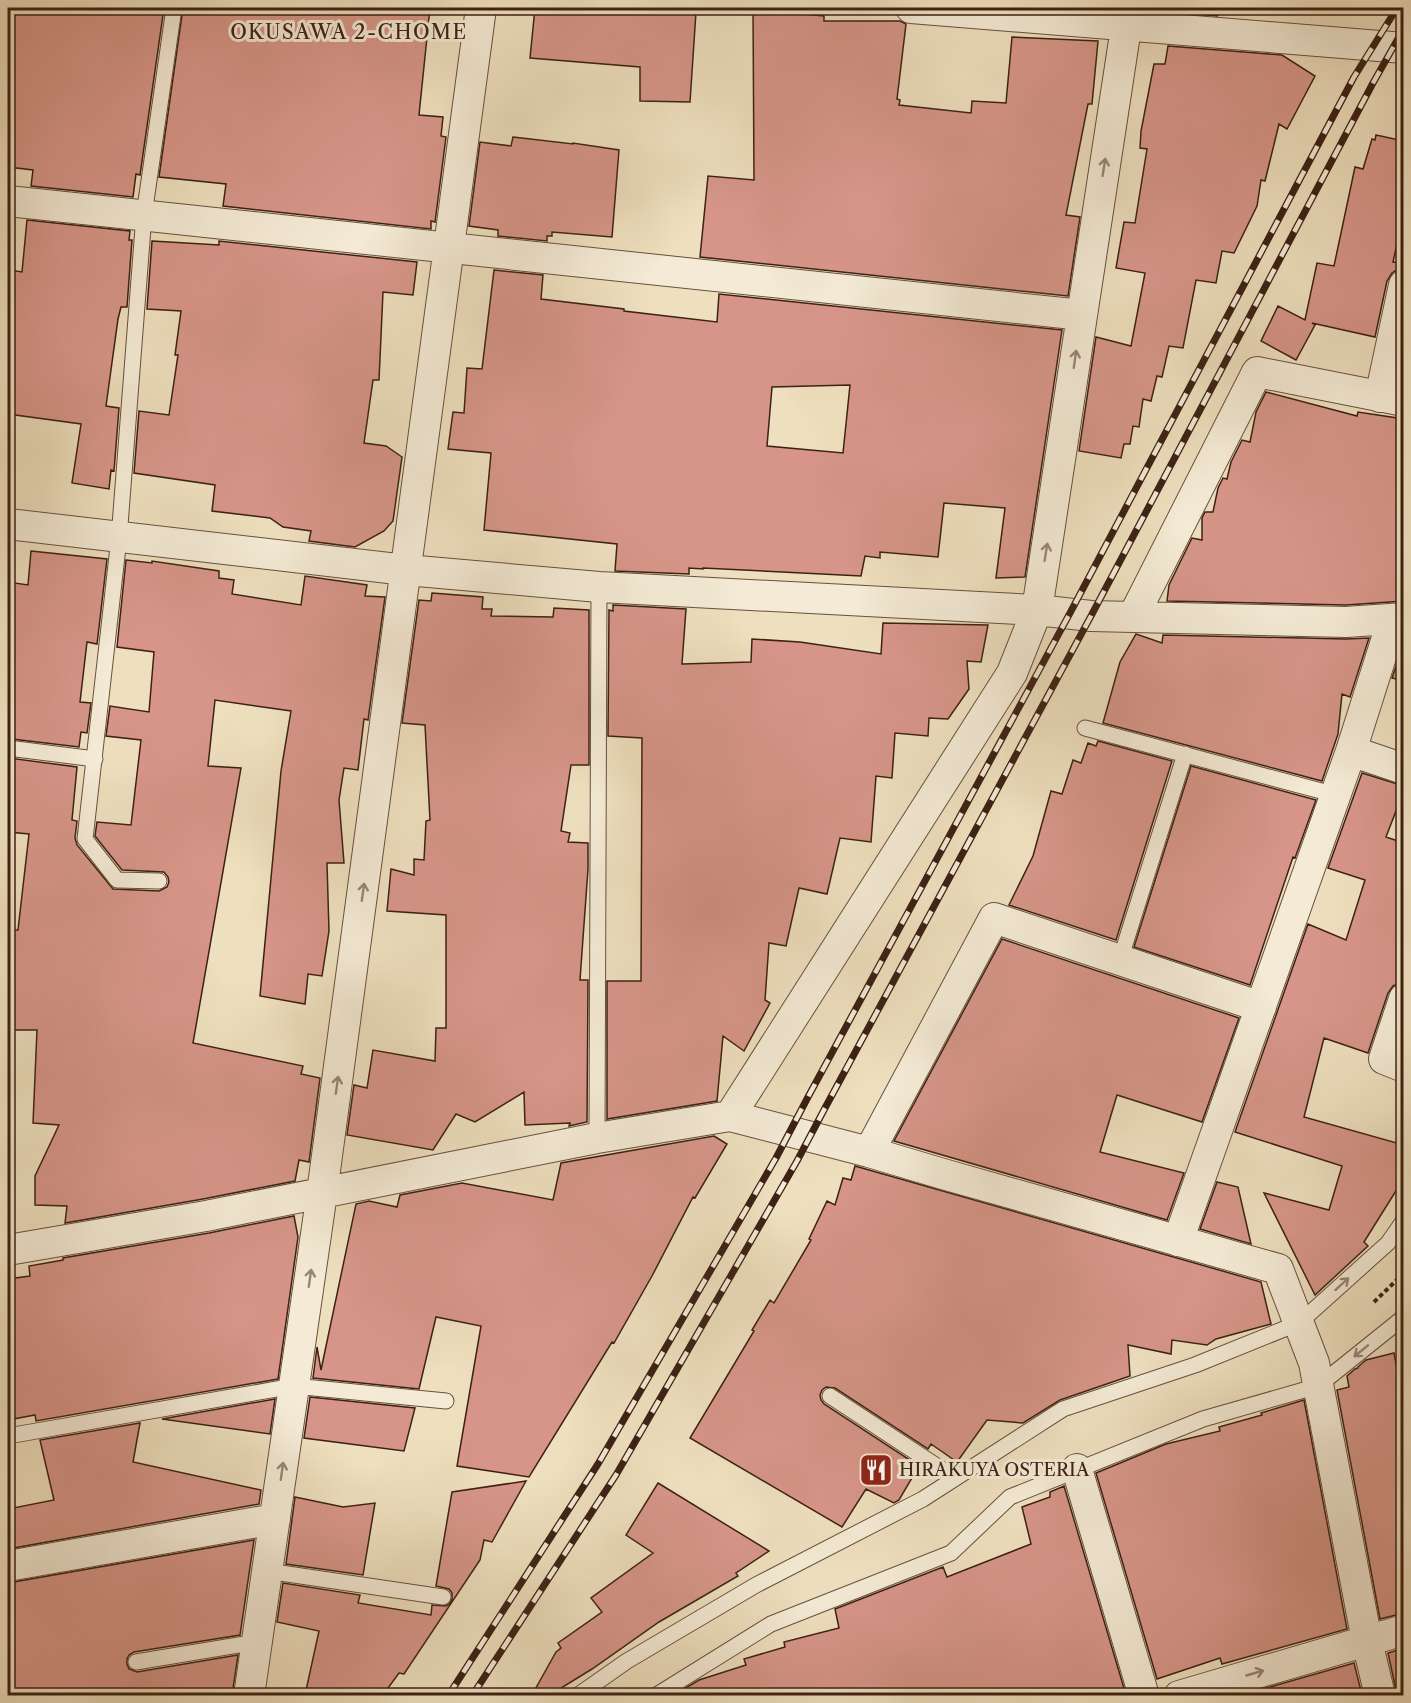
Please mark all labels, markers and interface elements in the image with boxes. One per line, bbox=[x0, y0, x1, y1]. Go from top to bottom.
district label: OKUSAWA 2-CHOME bbox=[230, 20, 468, 44]
one-way arrow bbox=[1099, 157, 1110, 177]
one-way arrow bbox=[1070, 350, 1081, 370]
one-way arrow bbox=[1041, 543, 1052, 563]
one-way arrow bbox=[357, 883, 368, 902]
one-way arrow bbox=[331, 1076, 342, 1096]
one-way arrow bbox=[305, 1269, 316, 1289]
one-way arrow bbox=[1334, 1277, 1349, 1291]
one-way arrow bbox=[1353, 1345, 1369, 1358]
restaurant icon: HIRAKUYA OSTERIA bbox=[858, 1452, 894, 1488]
place label: HIRAKUYA OSTERIA bbox=[899, 1459, 1090, 1481]
one-way arrow bbox=[276, 1462, 287, 1482]
one-way arrow bbox=[1245, 1667, 1264, 1678]

